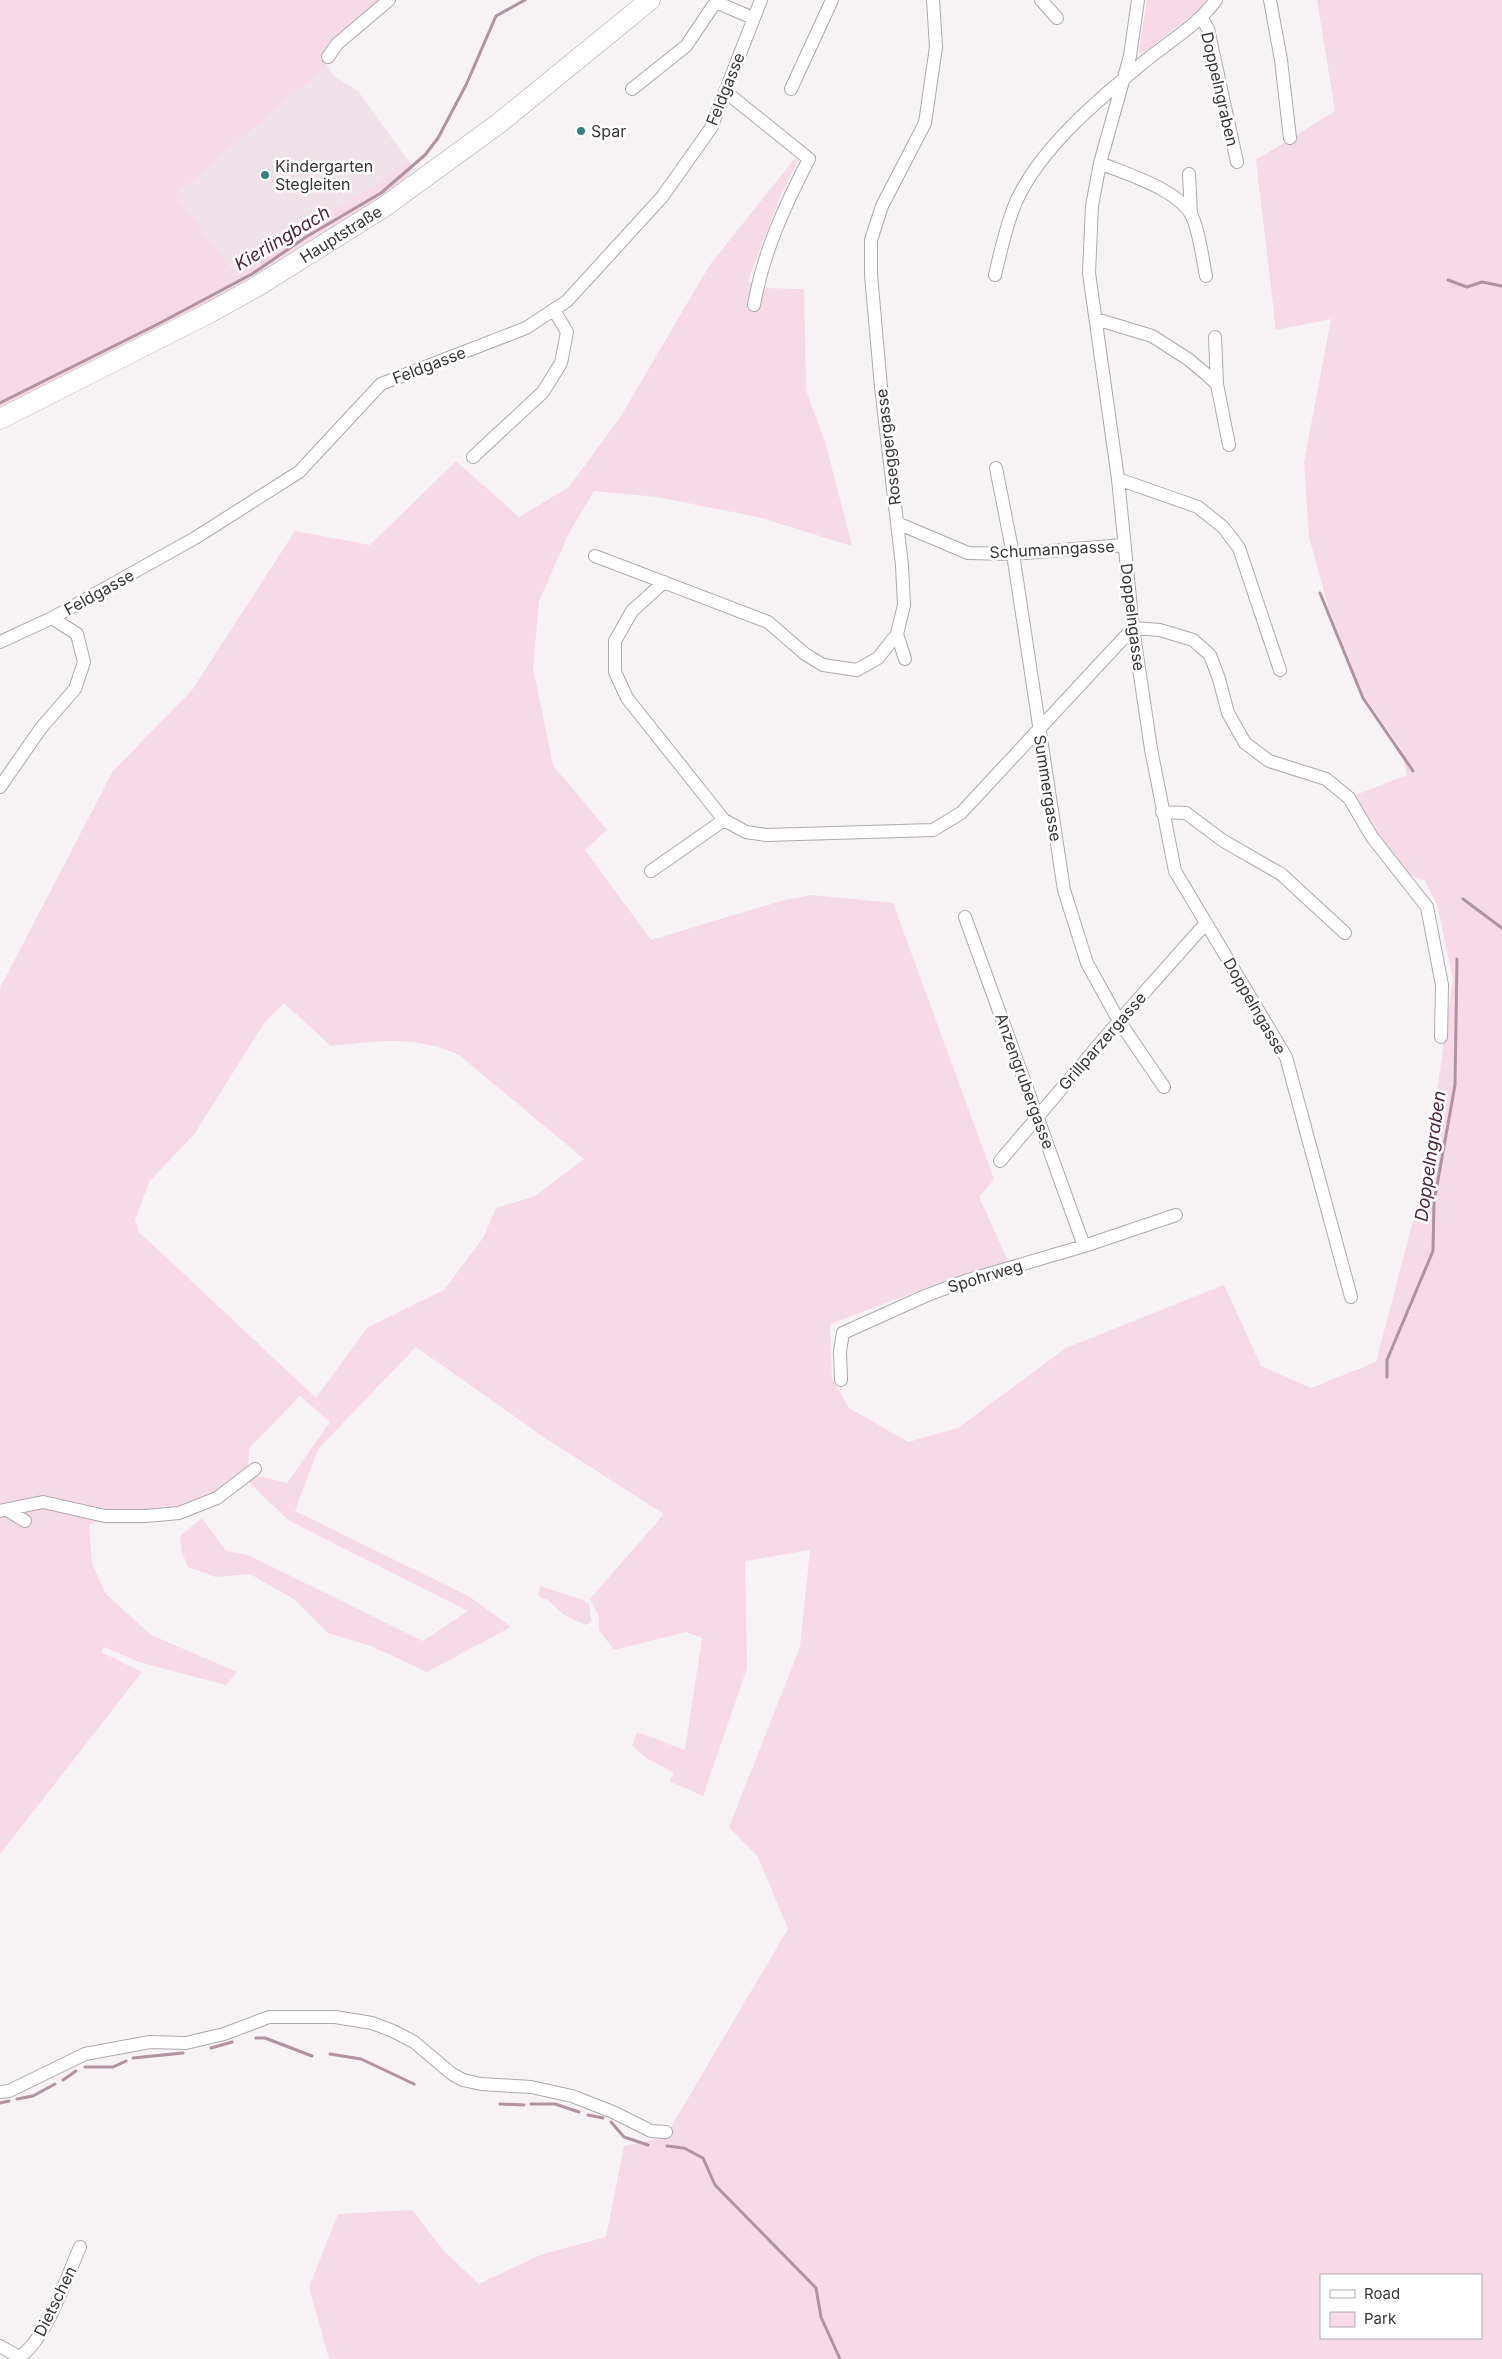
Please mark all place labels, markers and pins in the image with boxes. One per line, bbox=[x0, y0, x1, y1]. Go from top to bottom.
place label: Spar bbox=[591, 121, 626, 141]
marker: Spar bbox=[575, 125, 587, 137]
place label: Kindergarten Stegleiten bbox=[275, 156, 373, 194]
marker: Kindergarten Stegleiten bbox=[259, 169, 271, 181]

